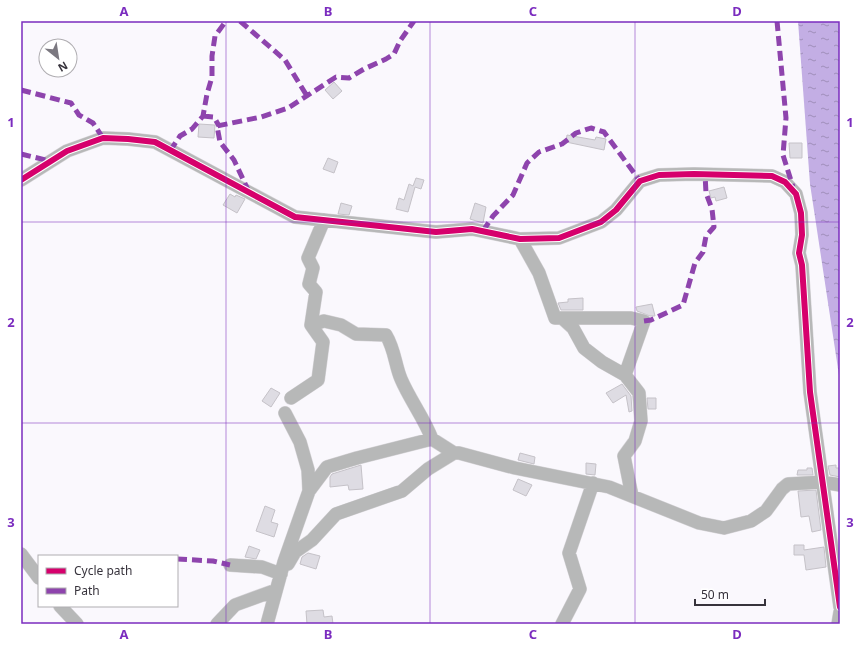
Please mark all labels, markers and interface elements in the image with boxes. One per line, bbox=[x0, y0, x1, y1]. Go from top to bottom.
text: A bbox=[120, 2, 129, 20]
text: B bbox=[324, 2, 332, 20]
text: C bbox=[529, 2, 537, 20]
text: D bbox=[732, 2, 742, 20]
north arrow bbox=[38, 38, 78, 78]
text: N bbox=[56, 58, 71, 76]
text: 1 bbox=[7, 113, 15, 131]
text: 1 bbox=[846, 113, 854, 131]
text: 2 bbox=[7, 313, 15, 331]
text: 2 bbox=[846, 313, 854, 331]
text: 3 bbox=[7, 513, 15, 531]
text: 3 bbox=[846, 513, 854, 531]
legend bbox=[38, 555, 178, 607]
text: Cycle path bbox=[74, 562, 132, 579]
scale bar bbox=[695, 581, 765, 607]
text: Path bbox=[74, 582, 100, 599]
text: 50 m bbox=[701, 586, 729, 603]
text: A bbox=[120, 625, 129, 643]
text: B bbox=[324, 625, 332, 643]
text: C bbox=[529, 625, 537, 643]
text: D bbox=[732, 625, 742, 643]

